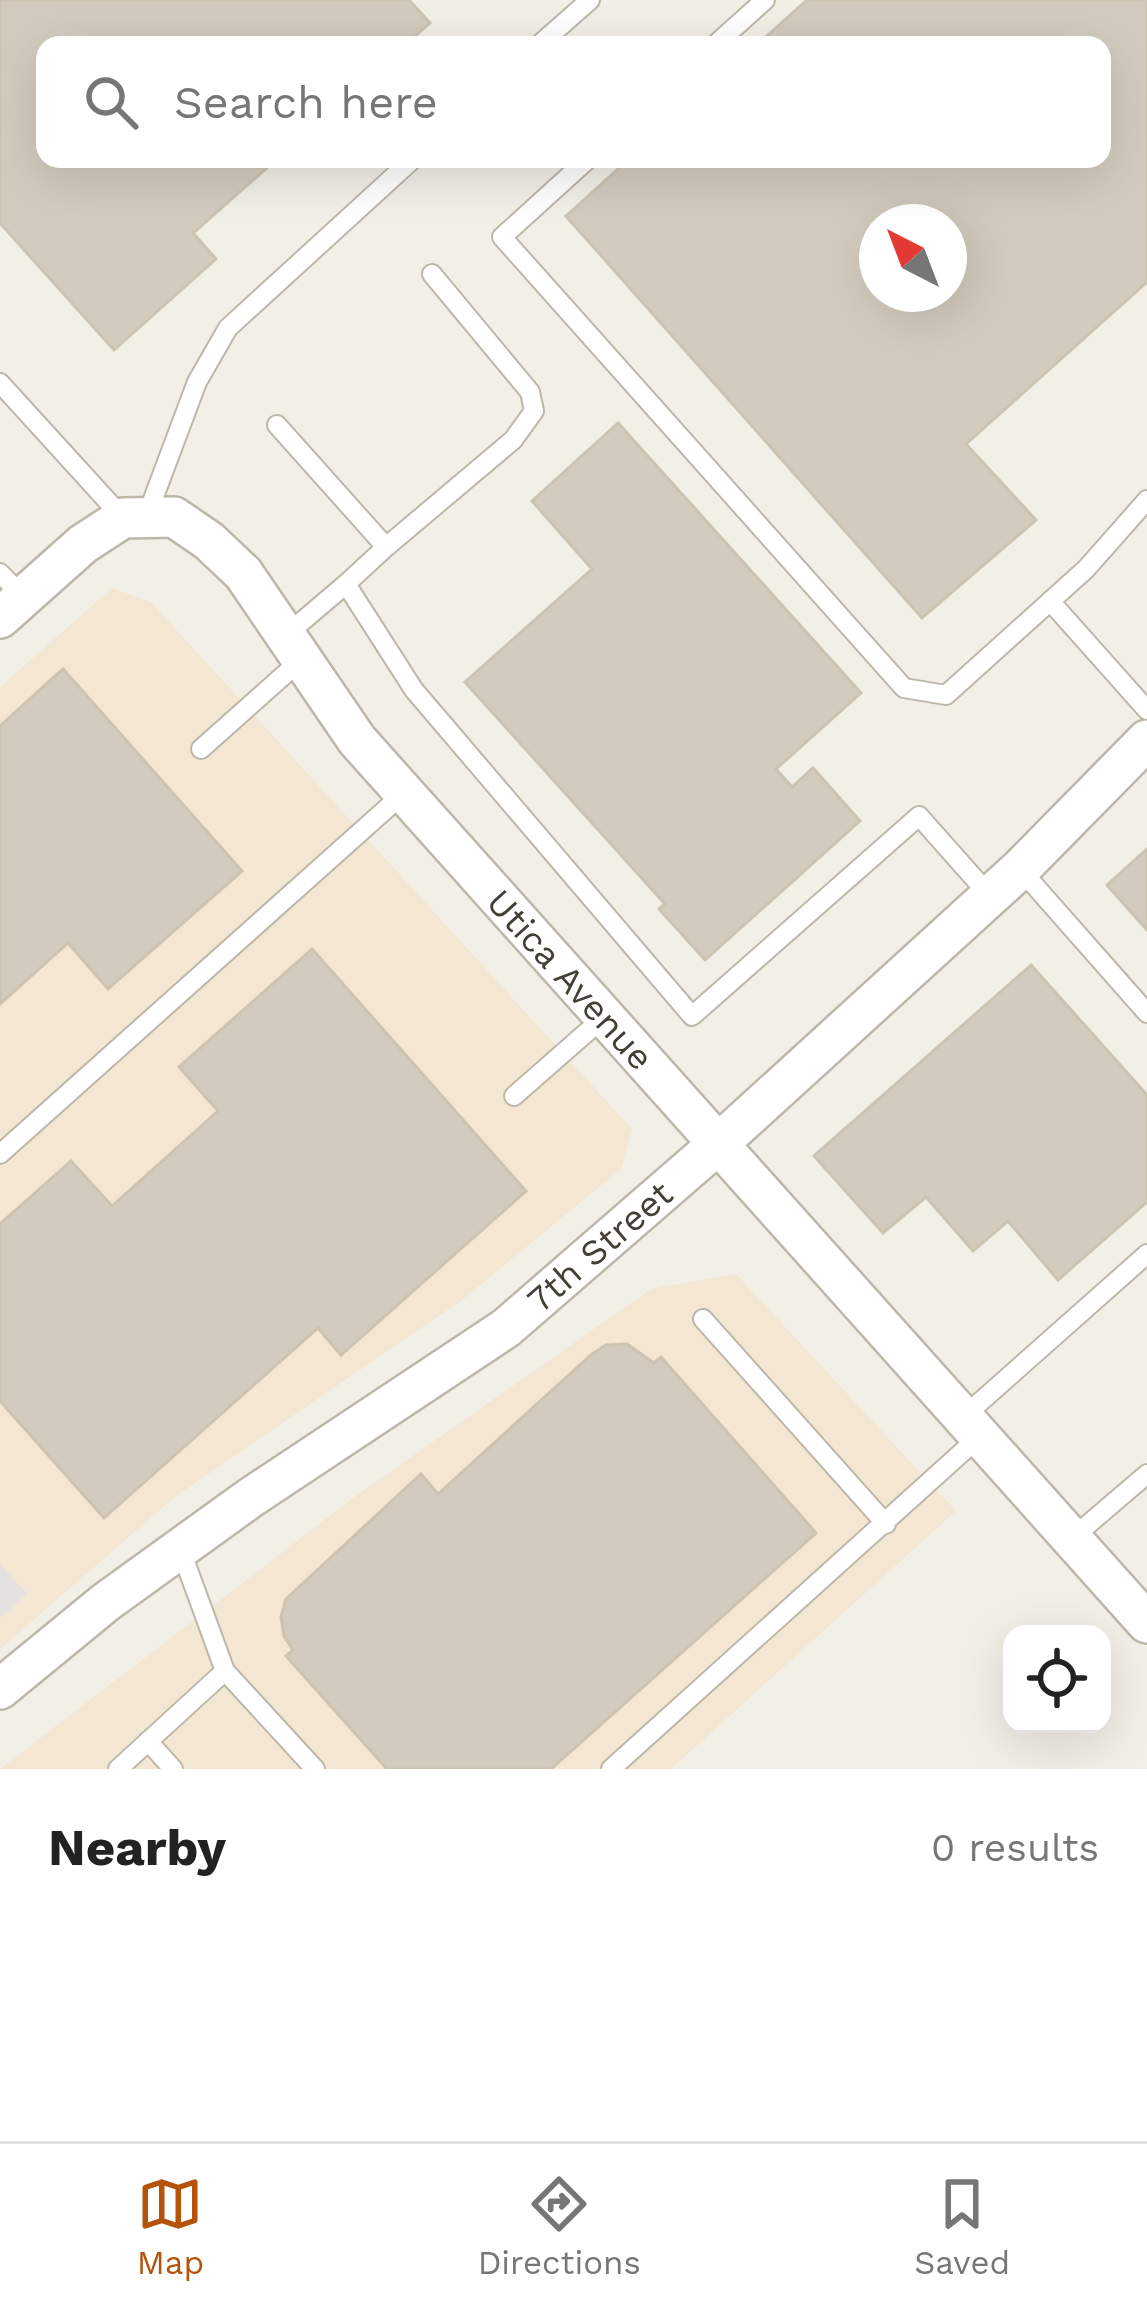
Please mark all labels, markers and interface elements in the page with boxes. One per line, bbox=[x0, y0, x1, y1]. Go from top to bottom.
search box bbox=[36, 36, 1111, 168]
icon: search bbox=[78, 69, 144, 135]
text: Search here bbox=[174, 76, 438, 129]
north arrow bbox=[859, 204, 967, 312]
street label: Utica Avenue bbox=[478, 881, 662, 1079]
street label: 7th Street bbox=[519, 1173, 681, 1321]
map controls bbox=[1003, 1625, 1111, 1733]
button: locate bbox=[1003, 1625, 1111, 1733]
text: Nearby bbox=[48, 1818, 226, 1877]
text: 0 results bbox=[931, 1825, 1099, 1870]
tab: Map bbox=[137, 2171, 204, 2282]
tab: Directions bbox=[478, 2171, 641, 2282]
tab: Saved bbox=[914, 2171, 1010, 2282]

